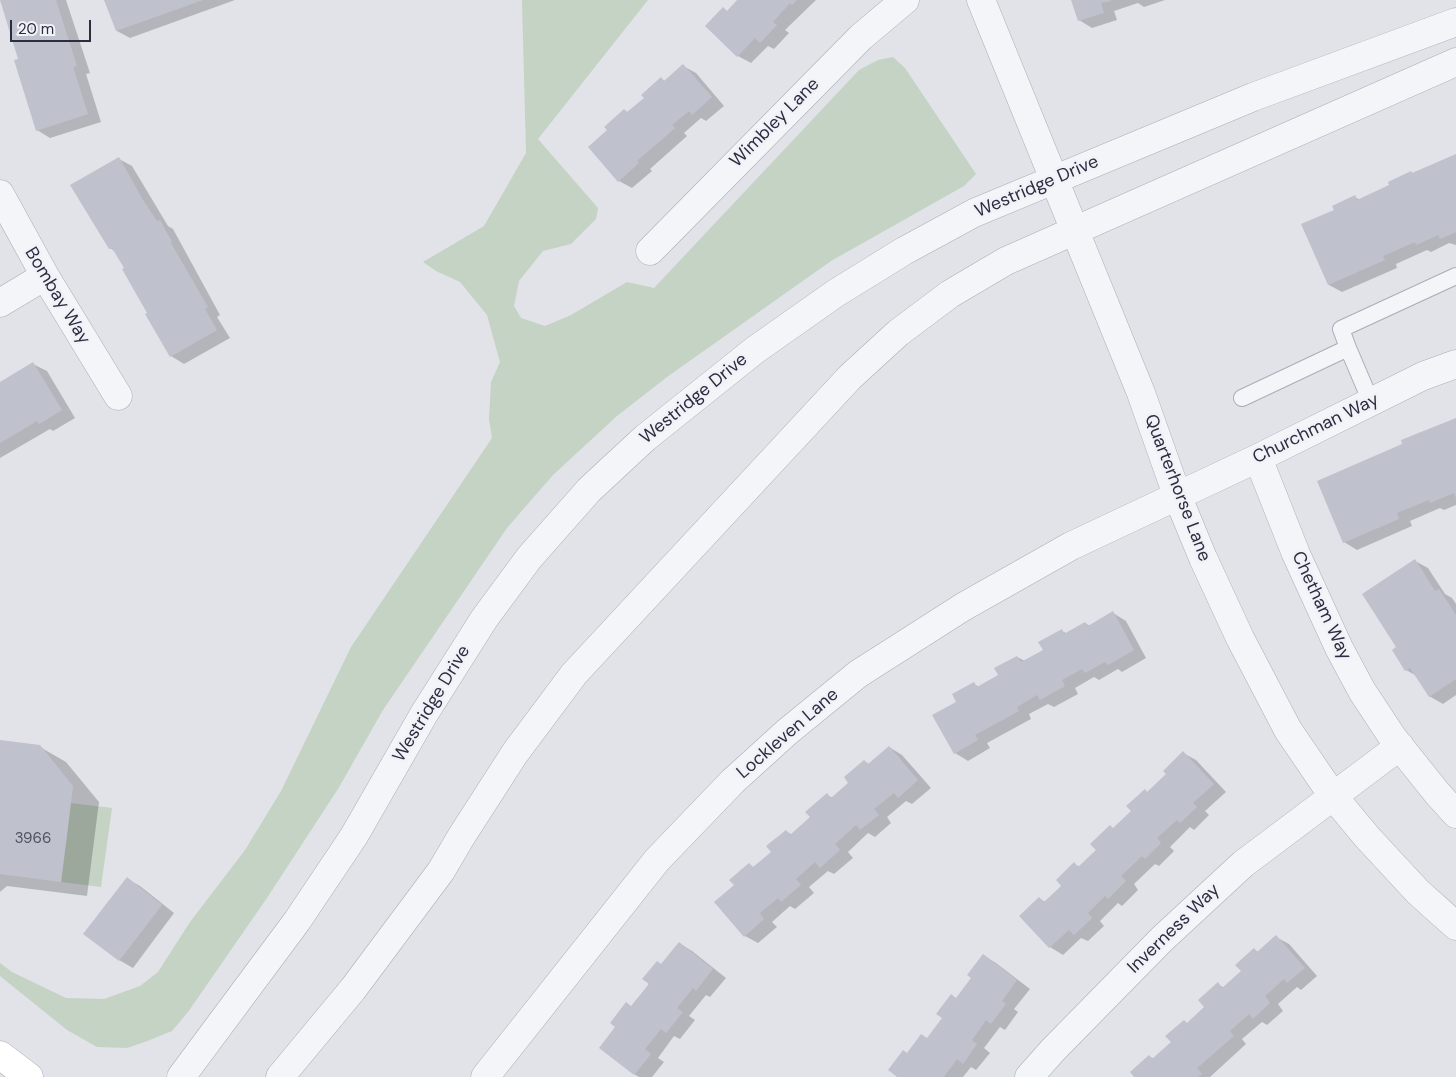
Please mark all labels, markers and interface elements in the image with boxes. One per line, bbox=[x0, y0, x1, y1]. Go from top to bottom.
scale bar bbox=[12, 10, 94, 42]
text: 20 m bbox=[18, 19, 54, 39]
street label: Wimbley Lane bbox=[726, 74, 824, 172]
street label: Westridge Drive bbox=[972, 151, 1102, 223]
street label: Bombay Way bbox=[20, 244, 94, 348]
street label: Westridge Drive bbox=[636, 349, 752, 449]
street label: Churchman Way bbox=[1249, 389, 1383, 469]
street label: Quarterhorse Lane bbox=[1139, 411, 1215, 565]
street label: Chetham Way bbox=[1286, 548, 1356, 664]
street label: Westridge Drive bbox=[389, 642, 475, 766]
street label: Lockleven Lane bbox=[733, 684, 843, 784]
house number: 3966 bbox=[15, 830, 51, 848]
street label: Inverness Way bbox=[1123, 880, 1225, 978]

